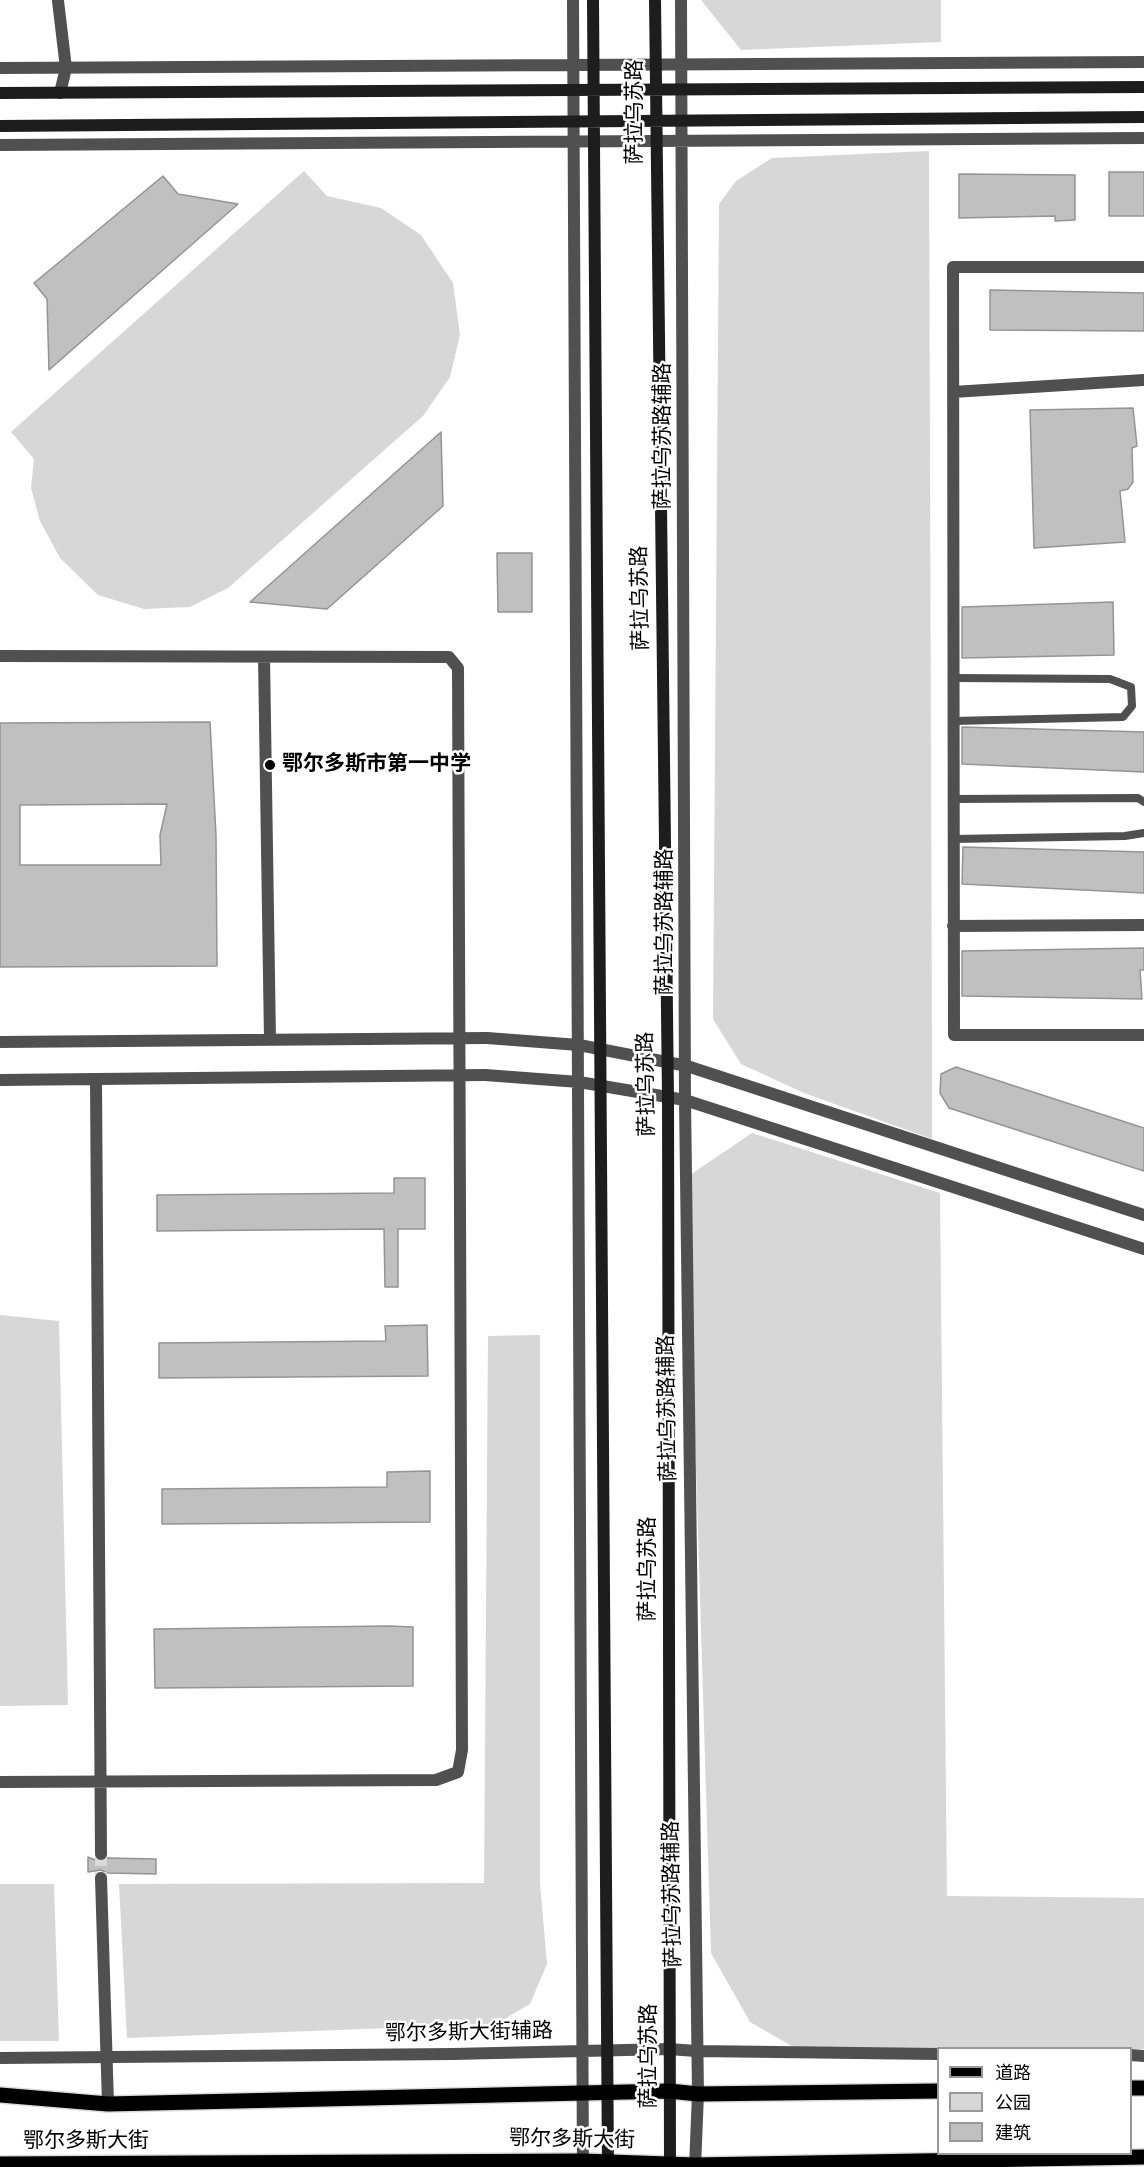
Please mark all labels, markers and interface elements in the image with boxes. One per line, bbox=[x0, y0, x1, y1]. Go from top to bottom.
street label: 萨拉乌苏路 bbox=[623, 60, 649, 164]
street label: 萨拉乌苏路辅路 bbox=[651, 363, 677, 509]
street label: 萨拉乌苏路 bbox=[628, 545, 656, 651]
place label: 鄂尔多斯市第一中学 bbox=[282, 752, 471, 778]
marker: 鄂尔多斯市第一中学 bbox=[263, 758, 277, 772]
street label: 萨拉乌苏路辅路 bbox=[653, 849, 679, 995]
street label: 萨拉乌苏路 bbox=[634, 1031, 662, 1137]
street label: 萨拉乌苏路辅路 bbox=[655, 1334, 683, 1482]
street label: 萨拉乌苏路 bbox=[636, 1517, 662, 1621]
street label: 萨拉乌苏路辅路 bbox=[660, 1820, 688, 1968]
street label: 萨拉乌苏路 bbox=[637, 2004, 663, 2108]
street label: 鄂尔多斯大街辅路 bbox=[385, 2020, 553, 2048]
legend bbox=[937, 2047, 1132, 2155]
text: 道路 bbox=[995, 2061, 1031, 2086]
text: 公园 bbox=[995, 2091, 1031, 2116]
text: 建筑 bbox=[995, 2121, 1031, 2146]
street label: 鄂尔多斯大街 bbox=[509, 2127, 635, 2155]
street label: 鄂尔多斯大街 bbox=[23, 2129, 149, 2155]

